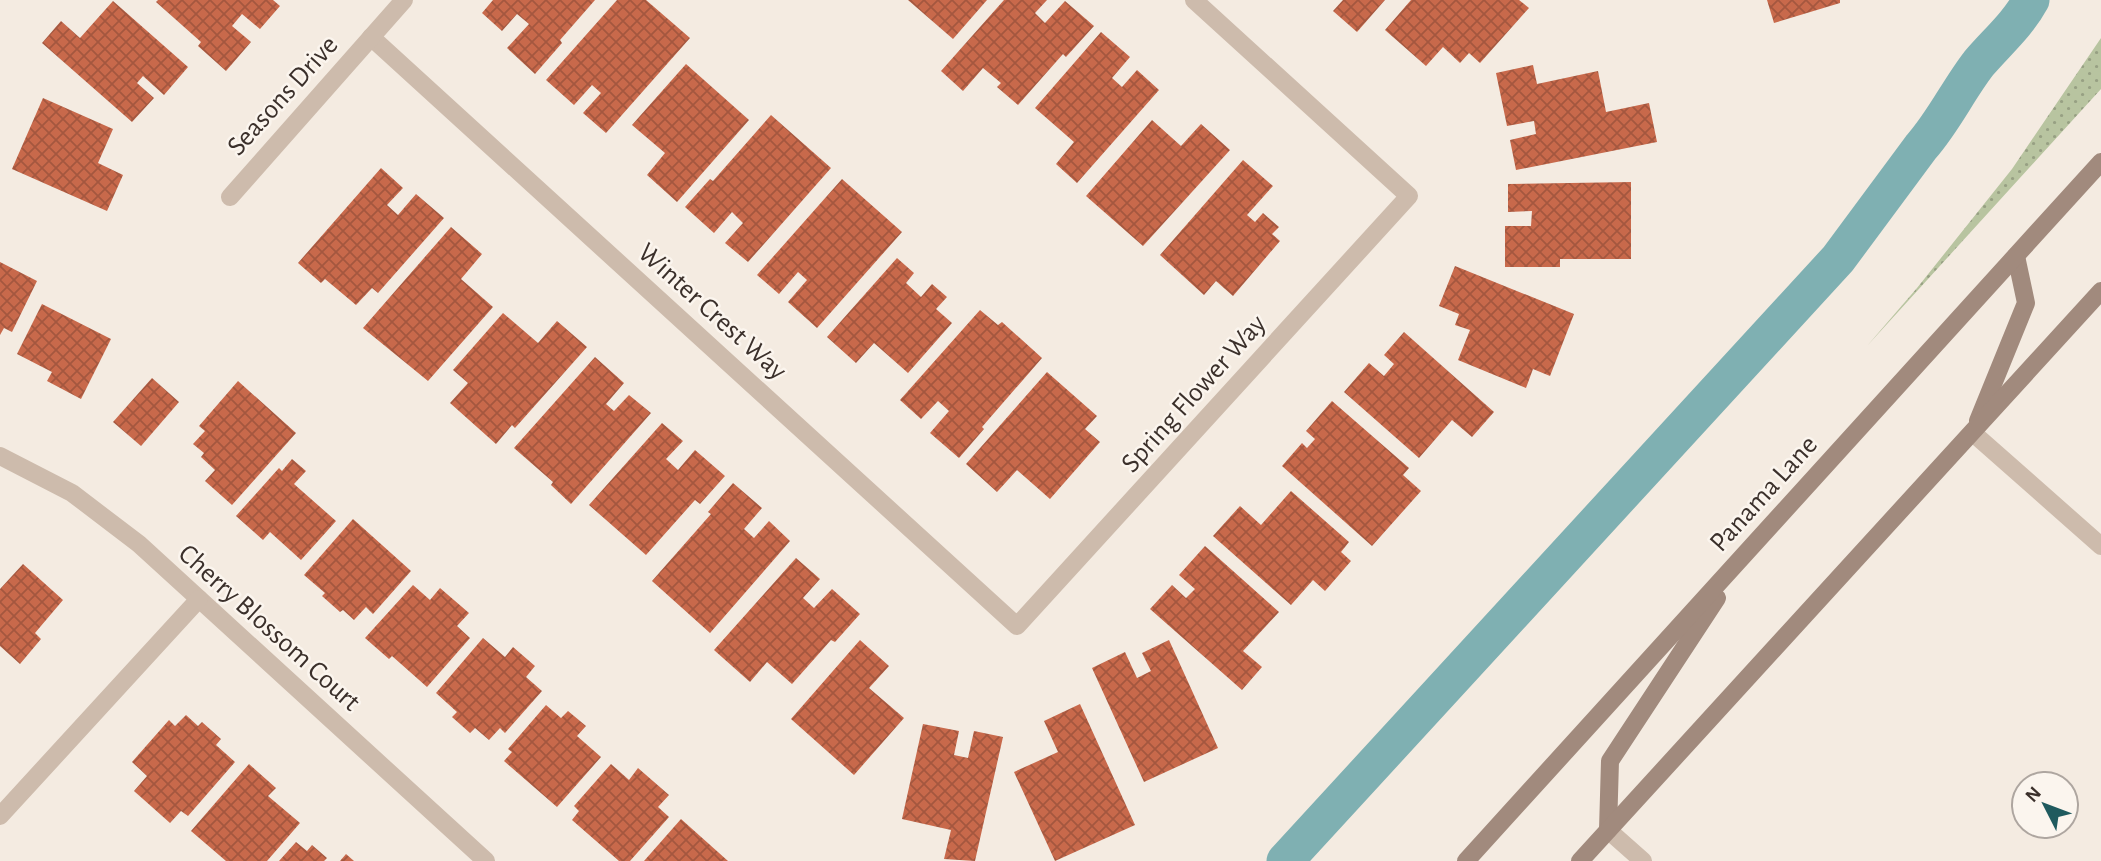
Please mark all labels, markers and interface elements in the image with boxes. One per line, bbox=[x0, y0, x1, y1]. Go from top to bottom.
street label: Seasons Drive bbox=[222, 31, 344, 161]
street label: Winter Crest Way bbox=[632, 238, 792, 386]
street label: Spring Flower Way bbox=[1116, 310, 1272, 478]
street label: Panama Lane bbox=[1705, 431, 1823, 557]
street label: Cherry Blossom Court bbox=[173, 539, 365, 717]
north arrow bbox=[2010, 770, 2080, 840]
text: N bbox=[2022, 783, 2045, 806]

